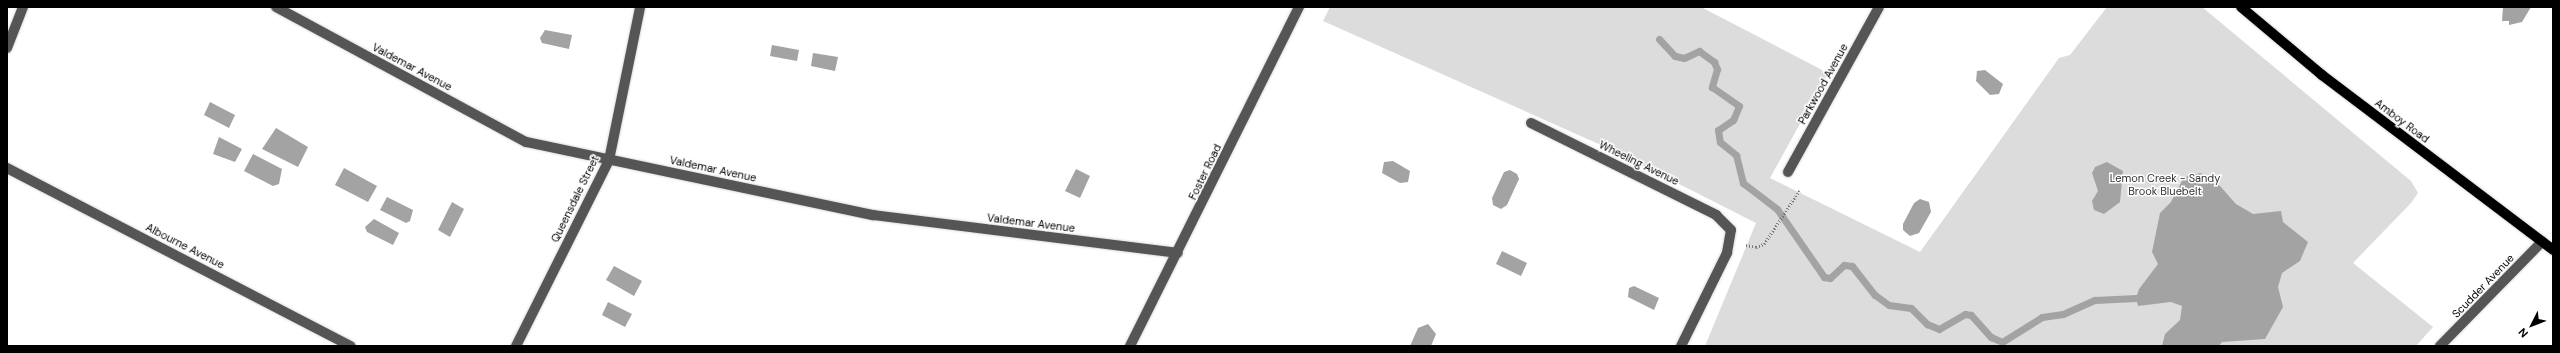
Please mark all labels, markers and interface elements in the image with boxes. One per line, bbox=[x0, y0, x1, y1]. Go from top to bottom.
street label: Valdemar Avenue bbox=[370, 40, 454, 94]
street label: Parkwood Avenue bbox=[1795, 41, 1851, 127]
street label: Amboy Road bbox=[2372, 96, 2432, 146]
street label: Wheeling Avenue bbox=[1597, 138, 1681, 188]
street label: Foster Road bbox=[1186, 142, 1224, 202]
street label: Queensdale Street bbox=[548, 153, 602, 245]
street label: Valdemar Avenue bbox=[668, 153, 758, 185]
park label: Lemon Creek - Sandy Brook Bluebelt bbox=[2110, 172, 2220, 198]
street label: Valdemar Avenue bbox=[986, 211, 1076, 235]
street label: Albourne Avenue bbox=[144, 221, 226, 271]
street label: Scudder Avenue bbox=[2449, 251, 2517, 321]
north arrow bbox=[2512, 305, 2552, 345]
text: N bbox=[2515, 325, 2531, 341]

